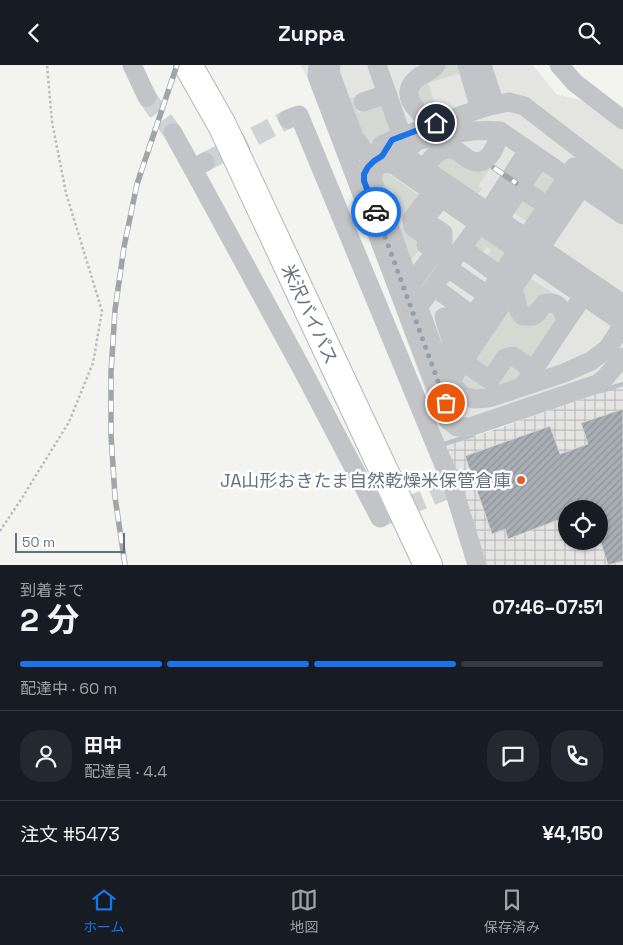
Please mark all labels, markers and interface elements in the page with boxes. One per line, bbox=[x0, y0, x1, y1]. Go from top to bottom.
icon: back bbox=[20, 19, 48, 47]
text: Zuppa bbox=[278, 19, 345, 47]
icon: search bbox=[575, 19, 603, 47]
pin bbox=[415, 102, 457, 144]
icon: home bbox=[422, 109, 450, 137]
courier bbox=[351, 187, 401, 237]
icon: car bbox=[362, 198, 390, 226]
street label: 米沢バイパス bbox=[277, 260, 343, 368]
pin bbox=[425, 382, 467, 424]
icon: bag bbox=[432, 389, 460, 417]
place label: JA山形おきたま自然乾燥米保管倉庫 bbox=[220, 469, 511, 492]
marker: JA山形おきたま自然乾燥米保管倉庫 bbox=[515, 474, 527, 486]
map controls bbox=[558, 500, 608, 550]
button: locate bbox=[558, 500, 608, 550]
scale bar bbox=[15, 530, 125, 553]
text: 50 m bbox=[22, 533, 55, 551]
text: 到着まで bbox=[20, 580, 84, 601]
text: 07:46–07:51 bbox=[492, 595, 603, 620]
text: 2 分 bbox=[20, 600, 79, 640]
text: 配達中 · 60 m bbox=[20, 678, 117, 699]
button: person bbox=[20, 730, 72, 782]
button: chat bbox=[487, 730, 539, 782]
button: phone bbox=[551, 730, 603, 782]
text: 田中 bbox=[84, 733, 122, 758]
text: 配達員 · 4.4 bbox=[84, 761, 167, 782]
text: ¥4,150 bbox=[542, 821, 603, 846]
text: 注文 #5473 bbox=[20, 822, 120, 847]
tab: ホーム bbox=[83, 886, 124, 936]
tab: 地図 bbox=[290, 886, 318, 936]
tab: 保存済み bbox=[484, 886, 540, 936]

